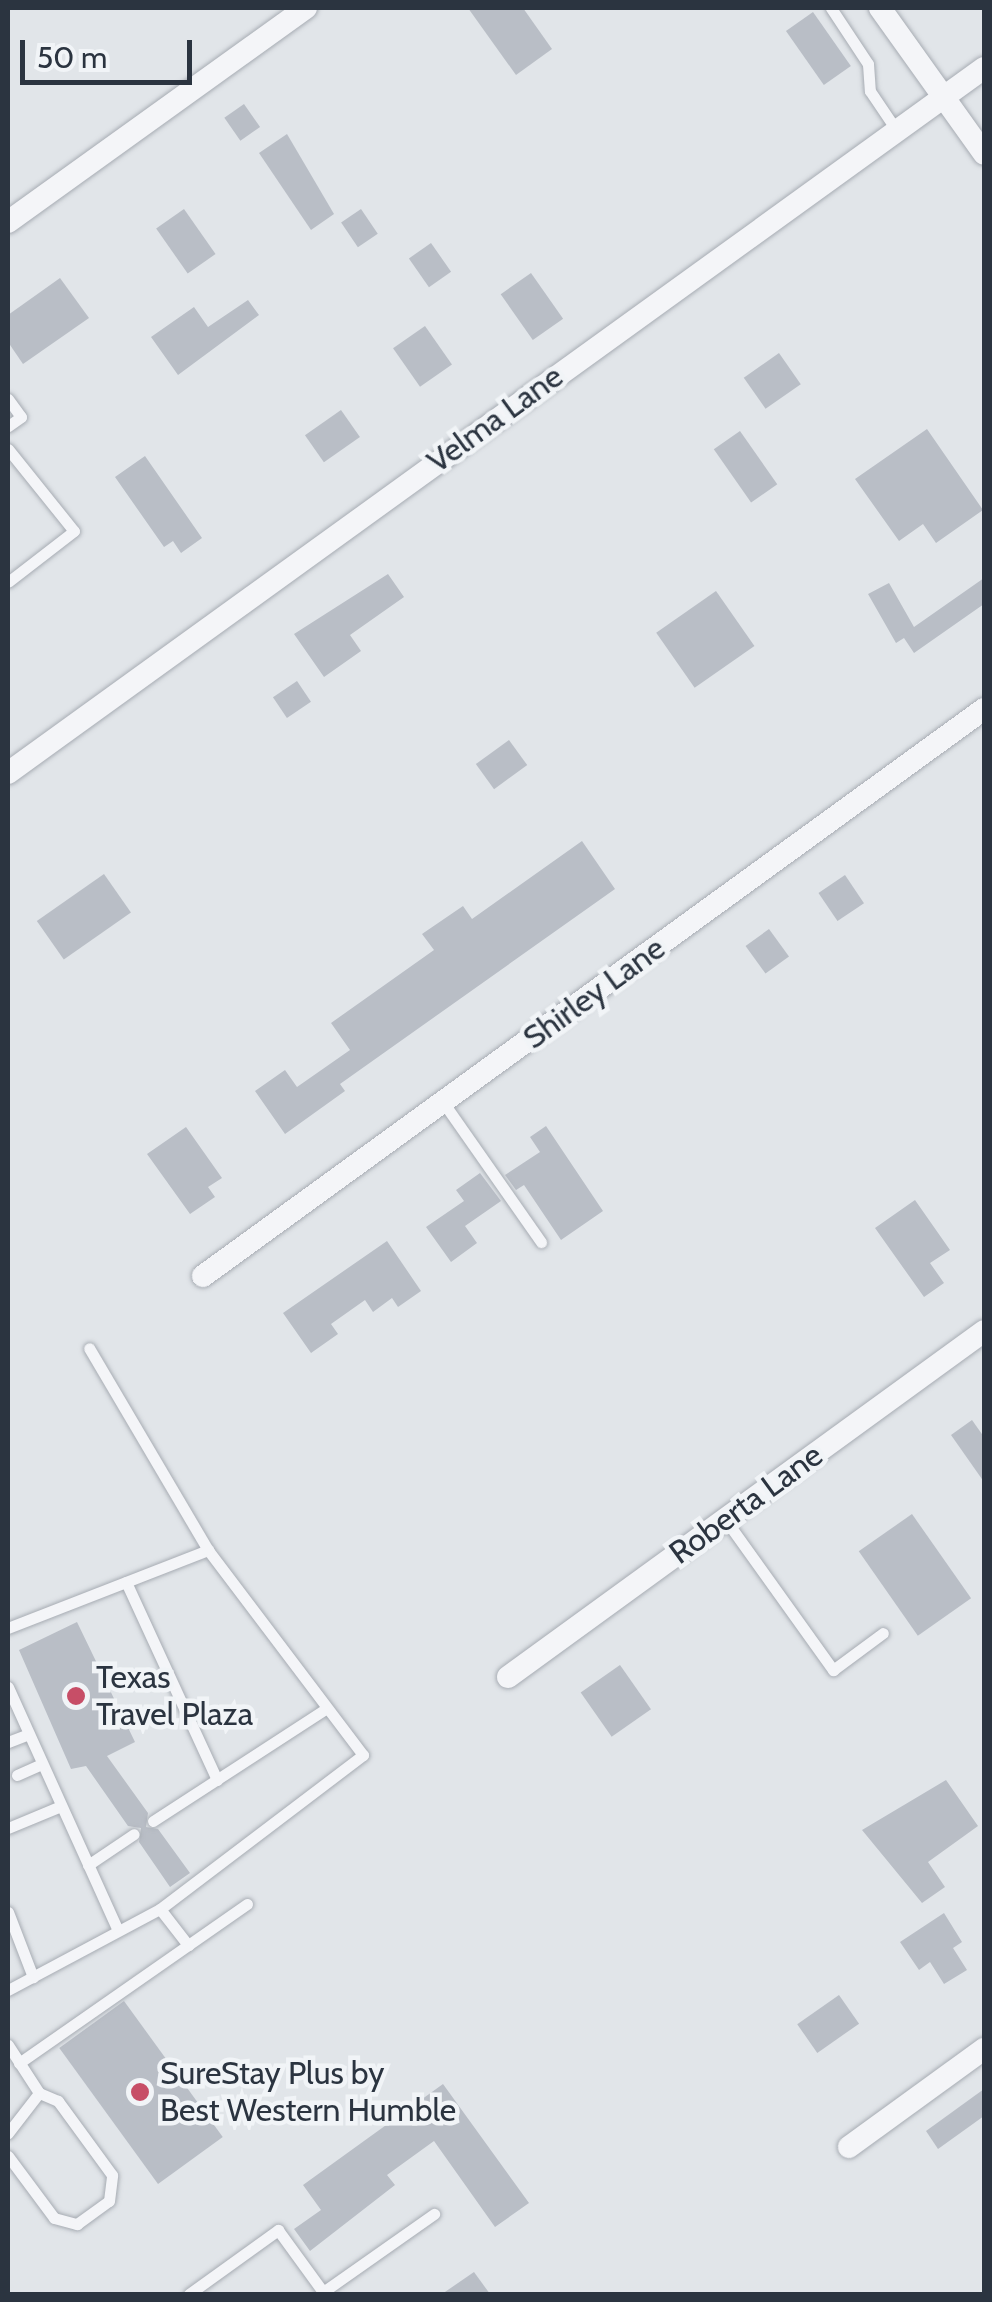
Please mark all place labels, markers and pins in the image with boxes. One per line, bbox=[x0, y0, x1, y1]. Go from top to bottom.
place label: Texas Travel Plaza bbox=[96, 1659, 253, 1734]
marker: Texas Travel Plaza bbox=[65, 1685, 87, 1707]
place label: SureStay Plus by Best Western Humble bbox=[160, 2055, 456, 2130]
marker: SureStay Plus by Best Western Humble bbox=[129, 2081, 151, 2103]

